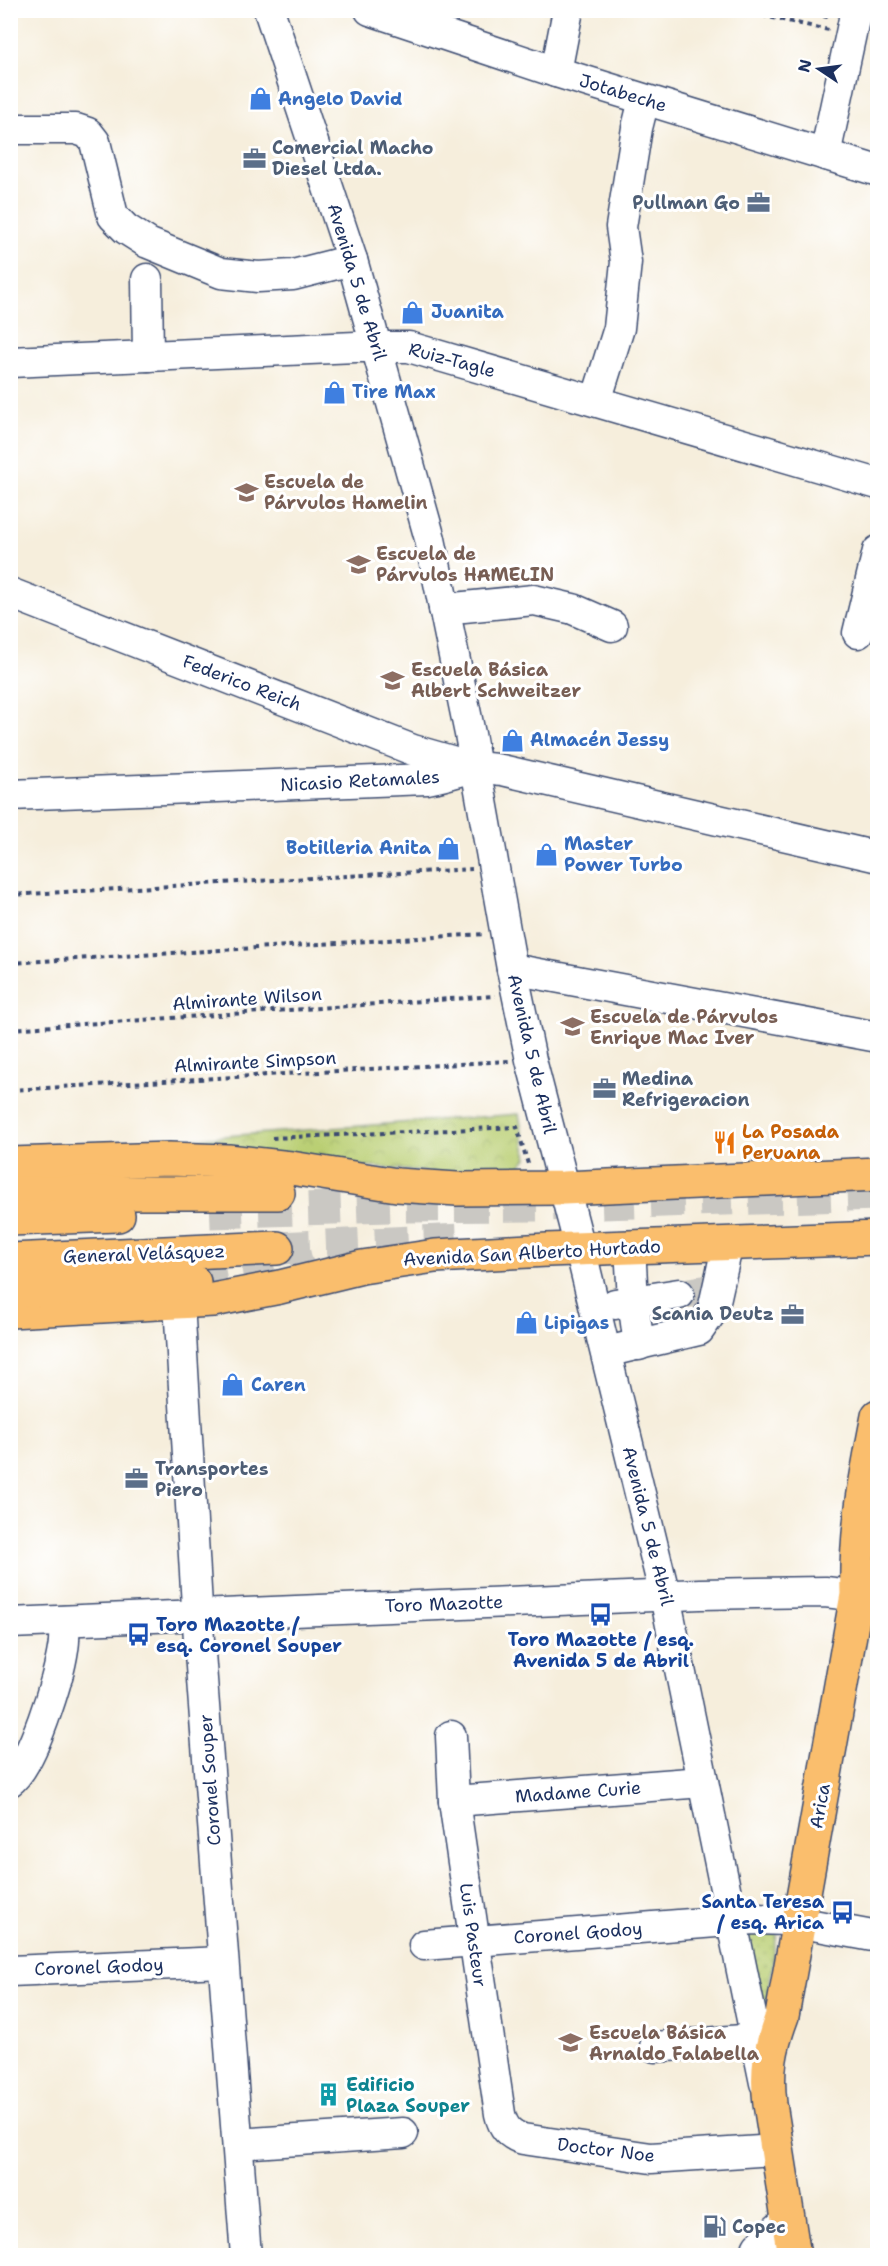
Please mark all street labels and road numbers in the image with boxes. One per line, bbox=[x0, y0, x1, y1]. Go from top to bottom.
street label: Jotabeche bbox=[576, 68, 670, 118]
street label: Avenida 5 de Abril bbox=[322, 200, 393, 364]
street label: Ruiz-Tagle bbox=[406, 337, 498, 383]
street label: Federico Reich bbox=[179, 649, 305, 717]
street label: Nicasio Retamales bbox=[279, 765, 441, 797]
street label: Avenida 5 de Abril bbox=[502, 972, 562, 1137]
street label: Almirante Wilson bbox=[171, 982, 323, 1016]
street label: Almirante Simpson bbox=[173, 1046, 337, 1078]
street label: Avenida San Alberto Hurtado bbox=[403, 1234, 661, 1272]
street label: General Velásquez bbox=[63, 1239, 225, 1269]
street label: Avenida 5 de Abril bbox=[617, 1444, 680, 1609]
street label: Toro Mazotte bbox=[384, 1590, 504, 1618]
street label: Coronel Souper bbox=[193, 1713, 227, 1847]
street label: Madame Curie bbox=[514, 1776, 642, 1808]
street label: Arica bbox=[804, 1782, 836, 1830]
street label: Luis Pasteur bbox=[454, 1882, 492, 1988]
street label: Coronel Godoy bbox=[513, 1917, 643, 1949]
street label: Coronel Godoy bbox=[34, 1953, 164, 1981]
street label: Doctor Noe bbox=[556, 2132, 656, 2168]

